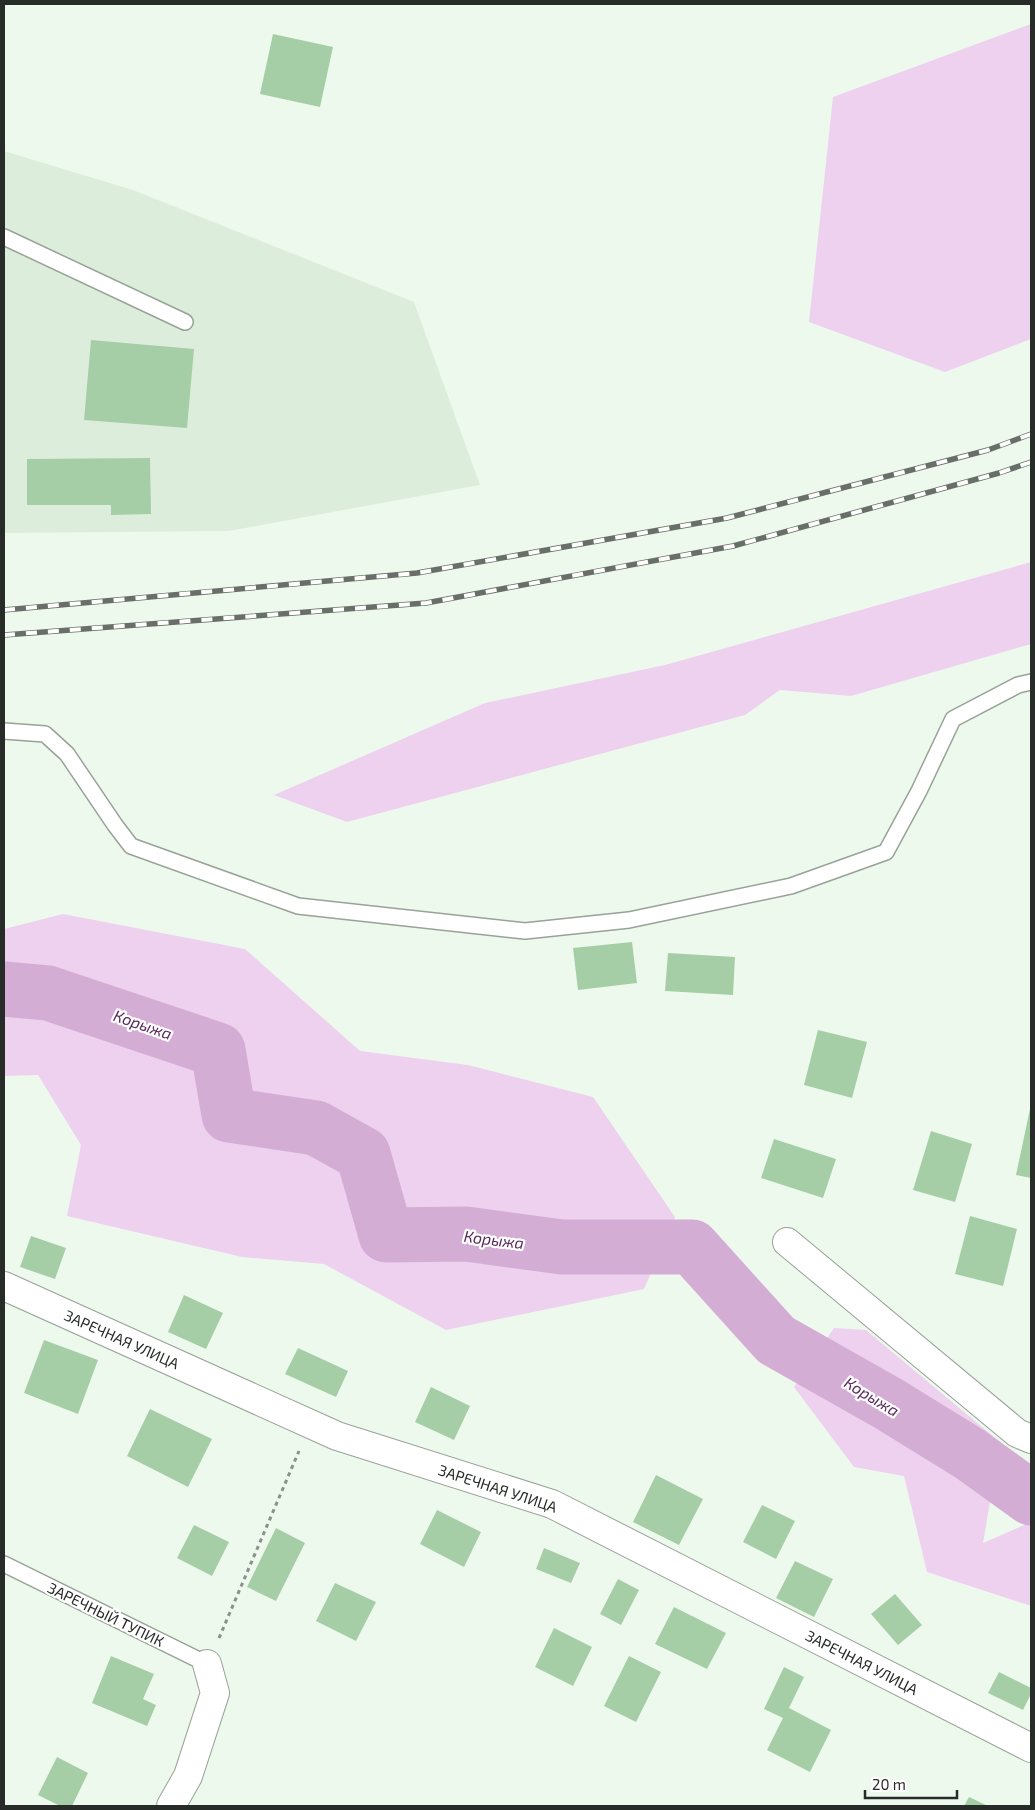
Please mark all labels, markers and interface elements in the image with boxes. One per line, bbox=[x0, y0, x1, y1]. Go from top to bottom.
water label: Корыжа bbox=[111, 1005, 175, 1043]
water label: Корыжа bbox=[463, 1226, 525, 1252]
street label: ЗАРЕЧНАЯ УЛИЦА bbox=[62, 1306, 183, 1373]
water label: Корыжа bbox=[841, 1372, 903, 1420]
street label: ЗАРЕЧНАЯ УЛИЦА bbox=[436, 1460, 560, 1516]
street label: ЗАРЕЧНЫЙ ТУПИК bbox=[45, 1578, 167, 1650]
street label: ЗАРЕЧНАЯ УЛИЦА bbox=[803, 1626, 922, 1698]
scale bar bbox=[865, 1768, 958, 1800]
text: 20 m bbox=[872, 1775, 906, 1793]

